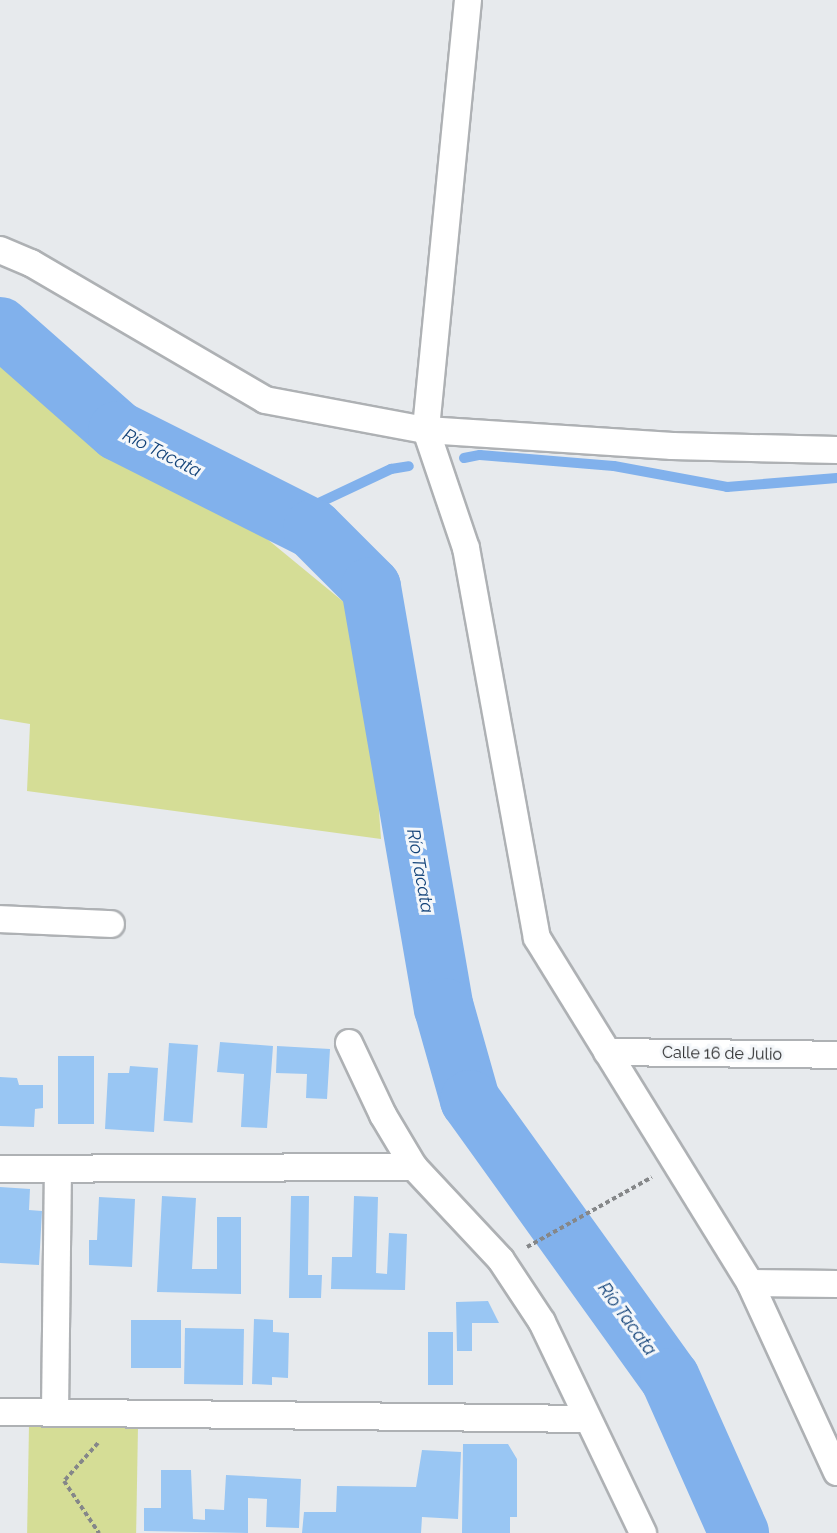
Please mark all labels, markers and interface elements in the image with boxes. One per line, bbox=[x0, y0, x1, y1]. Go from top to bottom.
water label: Río Tacata bbox=[119, 424, 205, 482]
water label: Río Tacata bbox=[402, 827, 438, 915]
street label: Calle 16 de Julio bbox=[662, 1043, 782, 1065]
water label: Río Tacata bbox=[593, 1278, 661, 1360]

